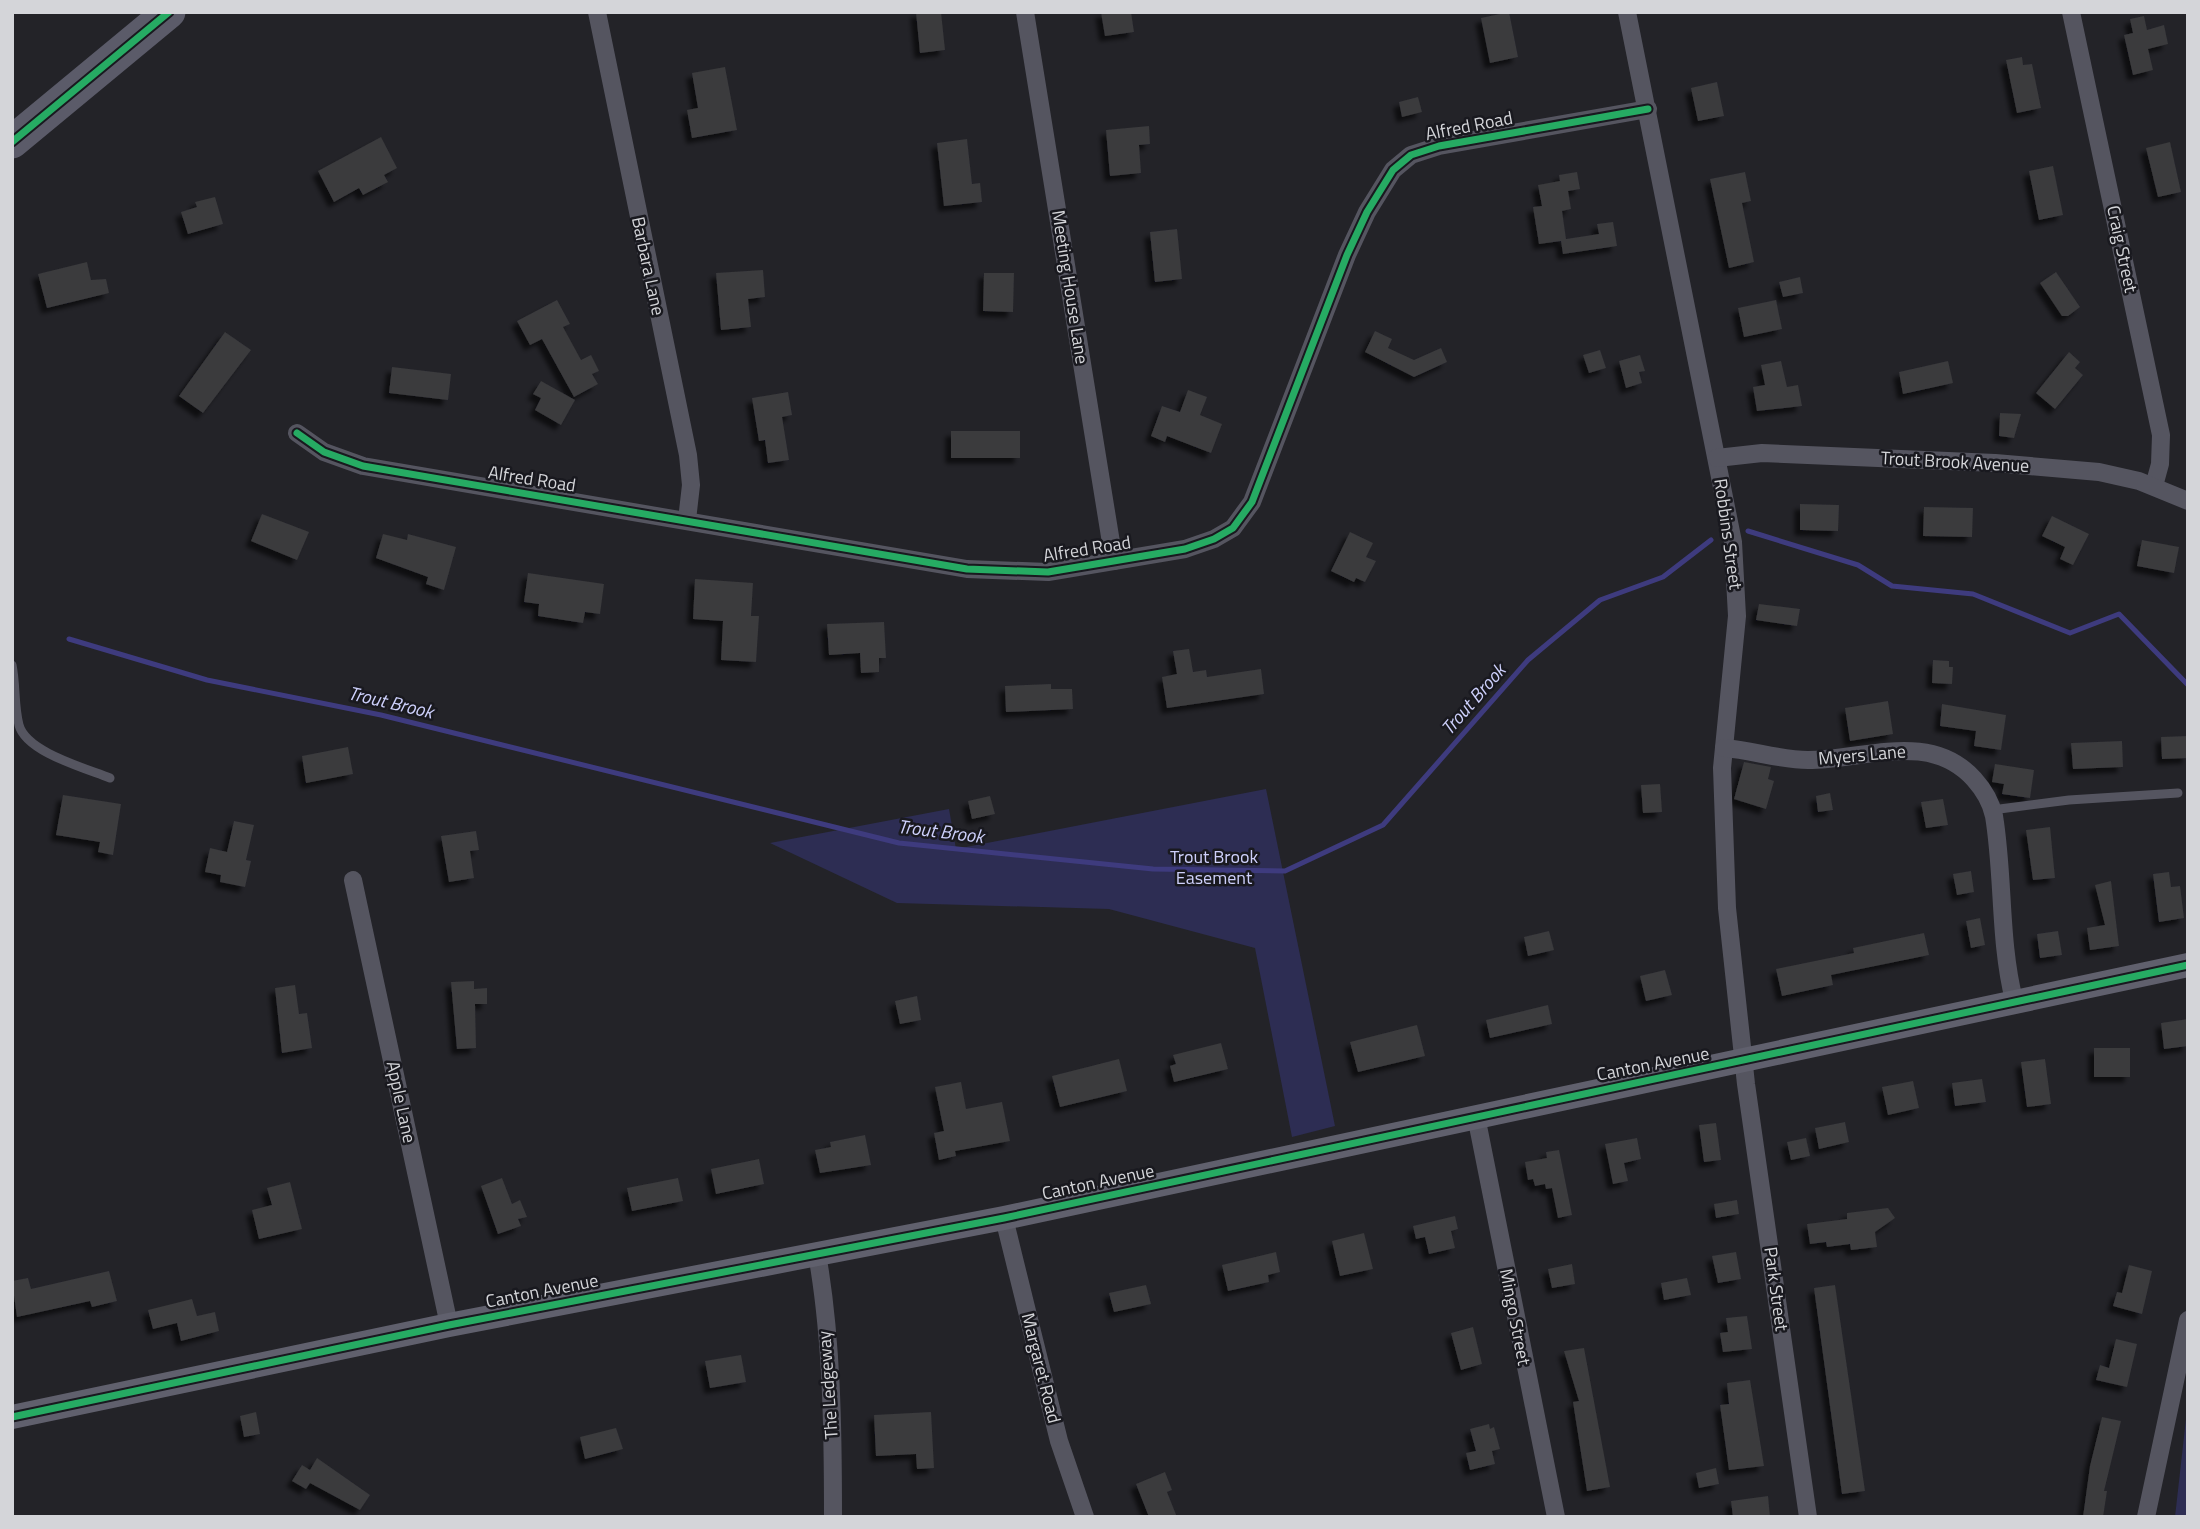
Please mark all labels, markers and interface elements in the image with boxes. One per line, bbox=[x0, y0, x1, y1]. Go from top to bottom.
street label: Alfred Road bbox=[1423, 104, 1515, 147]
street label: Craig Street bbox=[2100, 203, 2145, 296]
street label: Meeting House Lane bbox=[1045, 208, 1096, 366]
street label: Barbara Lane bbox=[625, 214, 672, 318]
street label: Trout Brook Avenue bbox=[1880, 444, 2030, 479]
street label: Alfred Road bbox=[486, 458, 578, 499]
street label: Robbins Street bbox=[1707, 477, 1750, 592]
street label: Alfred Road bbox=[1041, 528, 1133, 569]
water label: Trout Brook bbox=[1433, 655, 1514, 741]
water label: Trout Brook bbox=[346, 678, 439, 726]
street label: Myers Lane bbox=[1817, 737, 1907, 772]
water label: Trout Brook bbox=[896, 811, 988, 850]
park label: Trout Brook Easement bbox=[1170, 843, 1258, 891]
street label: Canton Avenue bbox=[1594, 1039, 1712, 1088]
street label: Apple Lane bbox=[380, 1058, 423, 1145]
street label: Canton Avenue bbox=[1039, 1156, 1157, 1207]
street label: Park Street bbox=[1757, 1245, 1796, 1333]
street label: Canton Avenue bbox=[483, 1266, 601, 1315]
street label: Mingo Street bbox=[1493, 1266, 1538, 1368]
street label: Margaret Road bbox=[1015, 1310, 1068, 1426]
street label: The Ledgeway bbox=[810, 1330, 845, 1440]

